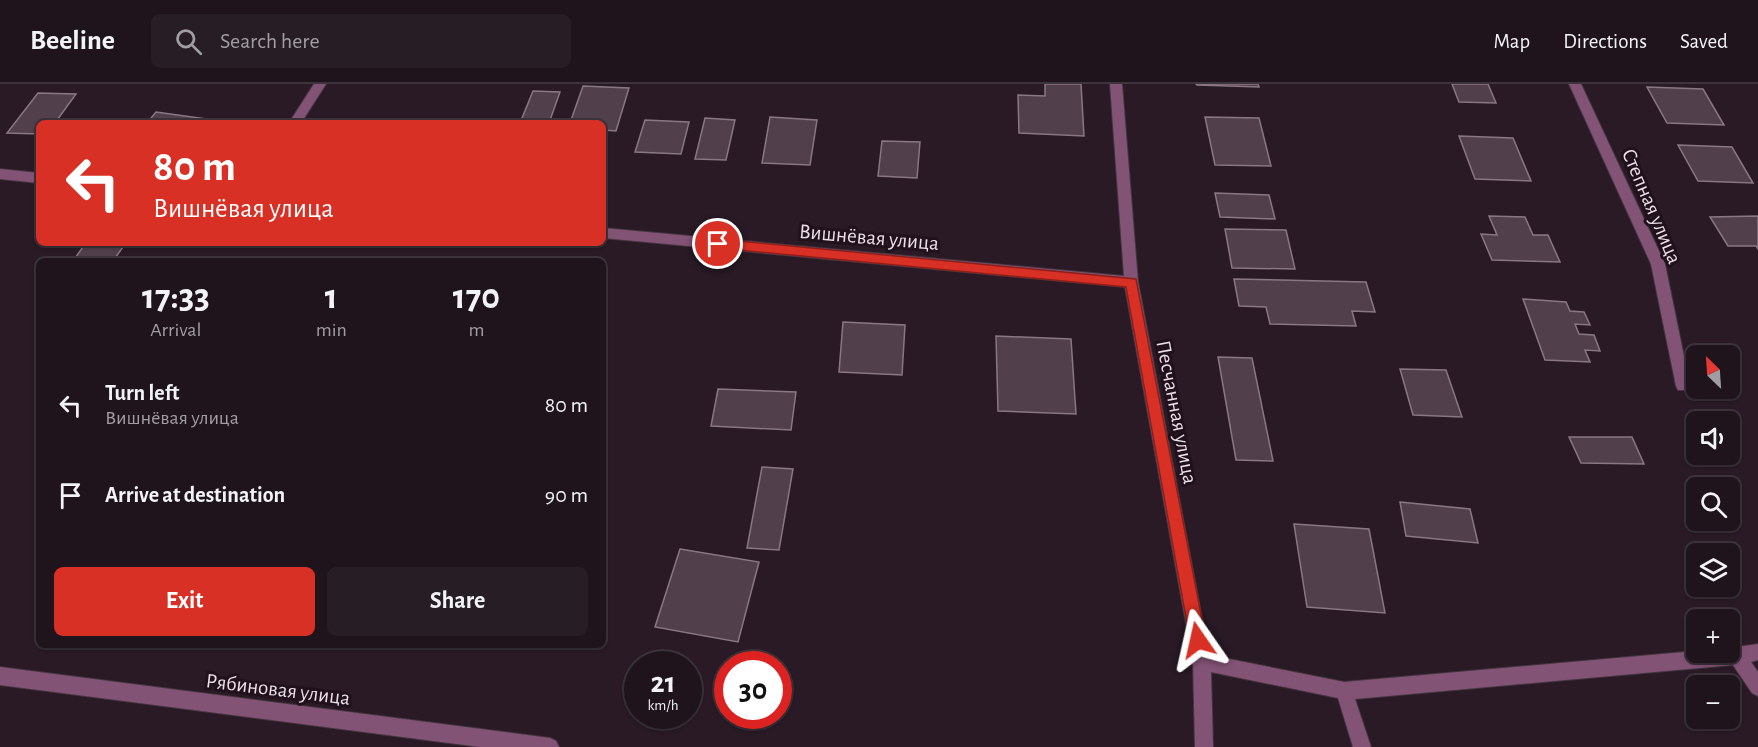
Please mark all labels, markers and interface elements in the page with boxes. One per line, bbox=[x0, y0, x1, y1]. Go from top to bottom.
search box bbox=[151, 14, 571, 68]
icon: search bbox=[172, 25, 205, 58]
text: Beeline bbox=[30, 27, 115, 55]
text: Search here bbox=[220, 30, 320, 52]
text: Map bbox=[1494, 31, 1530, 52]
text: Directions bbox=[1563, 31, 1647, 52]
text: Saved bbox=[1680, 31, 1728, 52]
icon: left bbox=[54, 144, 132, 222]
street label: Степная улица bbox=[1618, 145, 1685, 267]
text: 80 m bbox=[153, 146, 236, 188]
text: Вишнёвая улица bbox=[153, 195, 334, 222]
pin bbox=[692, 218, 743, 269]
street label: Вишнёвая улица bbox=[798, 221, 940, 254]
icon: arrive bbox=[701, 227, 734, 260]
text: 17:33 bbox=[142, 279, 210, 315]
text: 1 bbox=[325, 279, 338, 315]
text: 170 bbox=[453, 279, 500, 315]
text: Arrival bbox=[150, 320, 202, 340]
text: min bbox=[316, 320, 347, 340]
text: m bbox=[468, 320, 484, 340]
street label: Песчанная улица bbox=[1152, 339, 1201, 486]
north arrow bbox=[1686, 345, 1740, 399]
map controls bbox=[1686, 345, 1740, 729]
text: Turn left bbox=[105, 382, 179, 404]
icon: left bbox=[54, 389, 87, 422]
text: 80 m bbox=[545, 394, 588, 416]
text: Вишнёвая улица bbox=[105, 408, 239, 428]
button: sound bbox=[1686, 411, 1740, 465]
button: search bbox=[1686, 477, 1740, 531]
icon: arrive bbox=[54, 479, 87, 512]
text: Arrive at destination bbox=[105, 484, 285, 506]
text: 90 m bbox=[545, 484, 588, 506]
button: layers bbox=[1686, 543, 1740, 597]
button: Exit bbox=[54, 567, 315, 636]
button: Share bbox=[327, 567, 588, 636]
position arrow bbox=[1166, 608, 1230, 672]
button: + bbox=[1686, 609, 1740, 663]
speed limit sign: 30 bbox=[714, 651, 792, 729]
text: 21 bbox=[651, 668, 675, 698]
street label: Рябиновая улица bbox=[205, 670, 352, 709]
button: − bbox=[1686, 675, 1740, 729]
text: km/h bbox=[648, 698, 678, 713]

